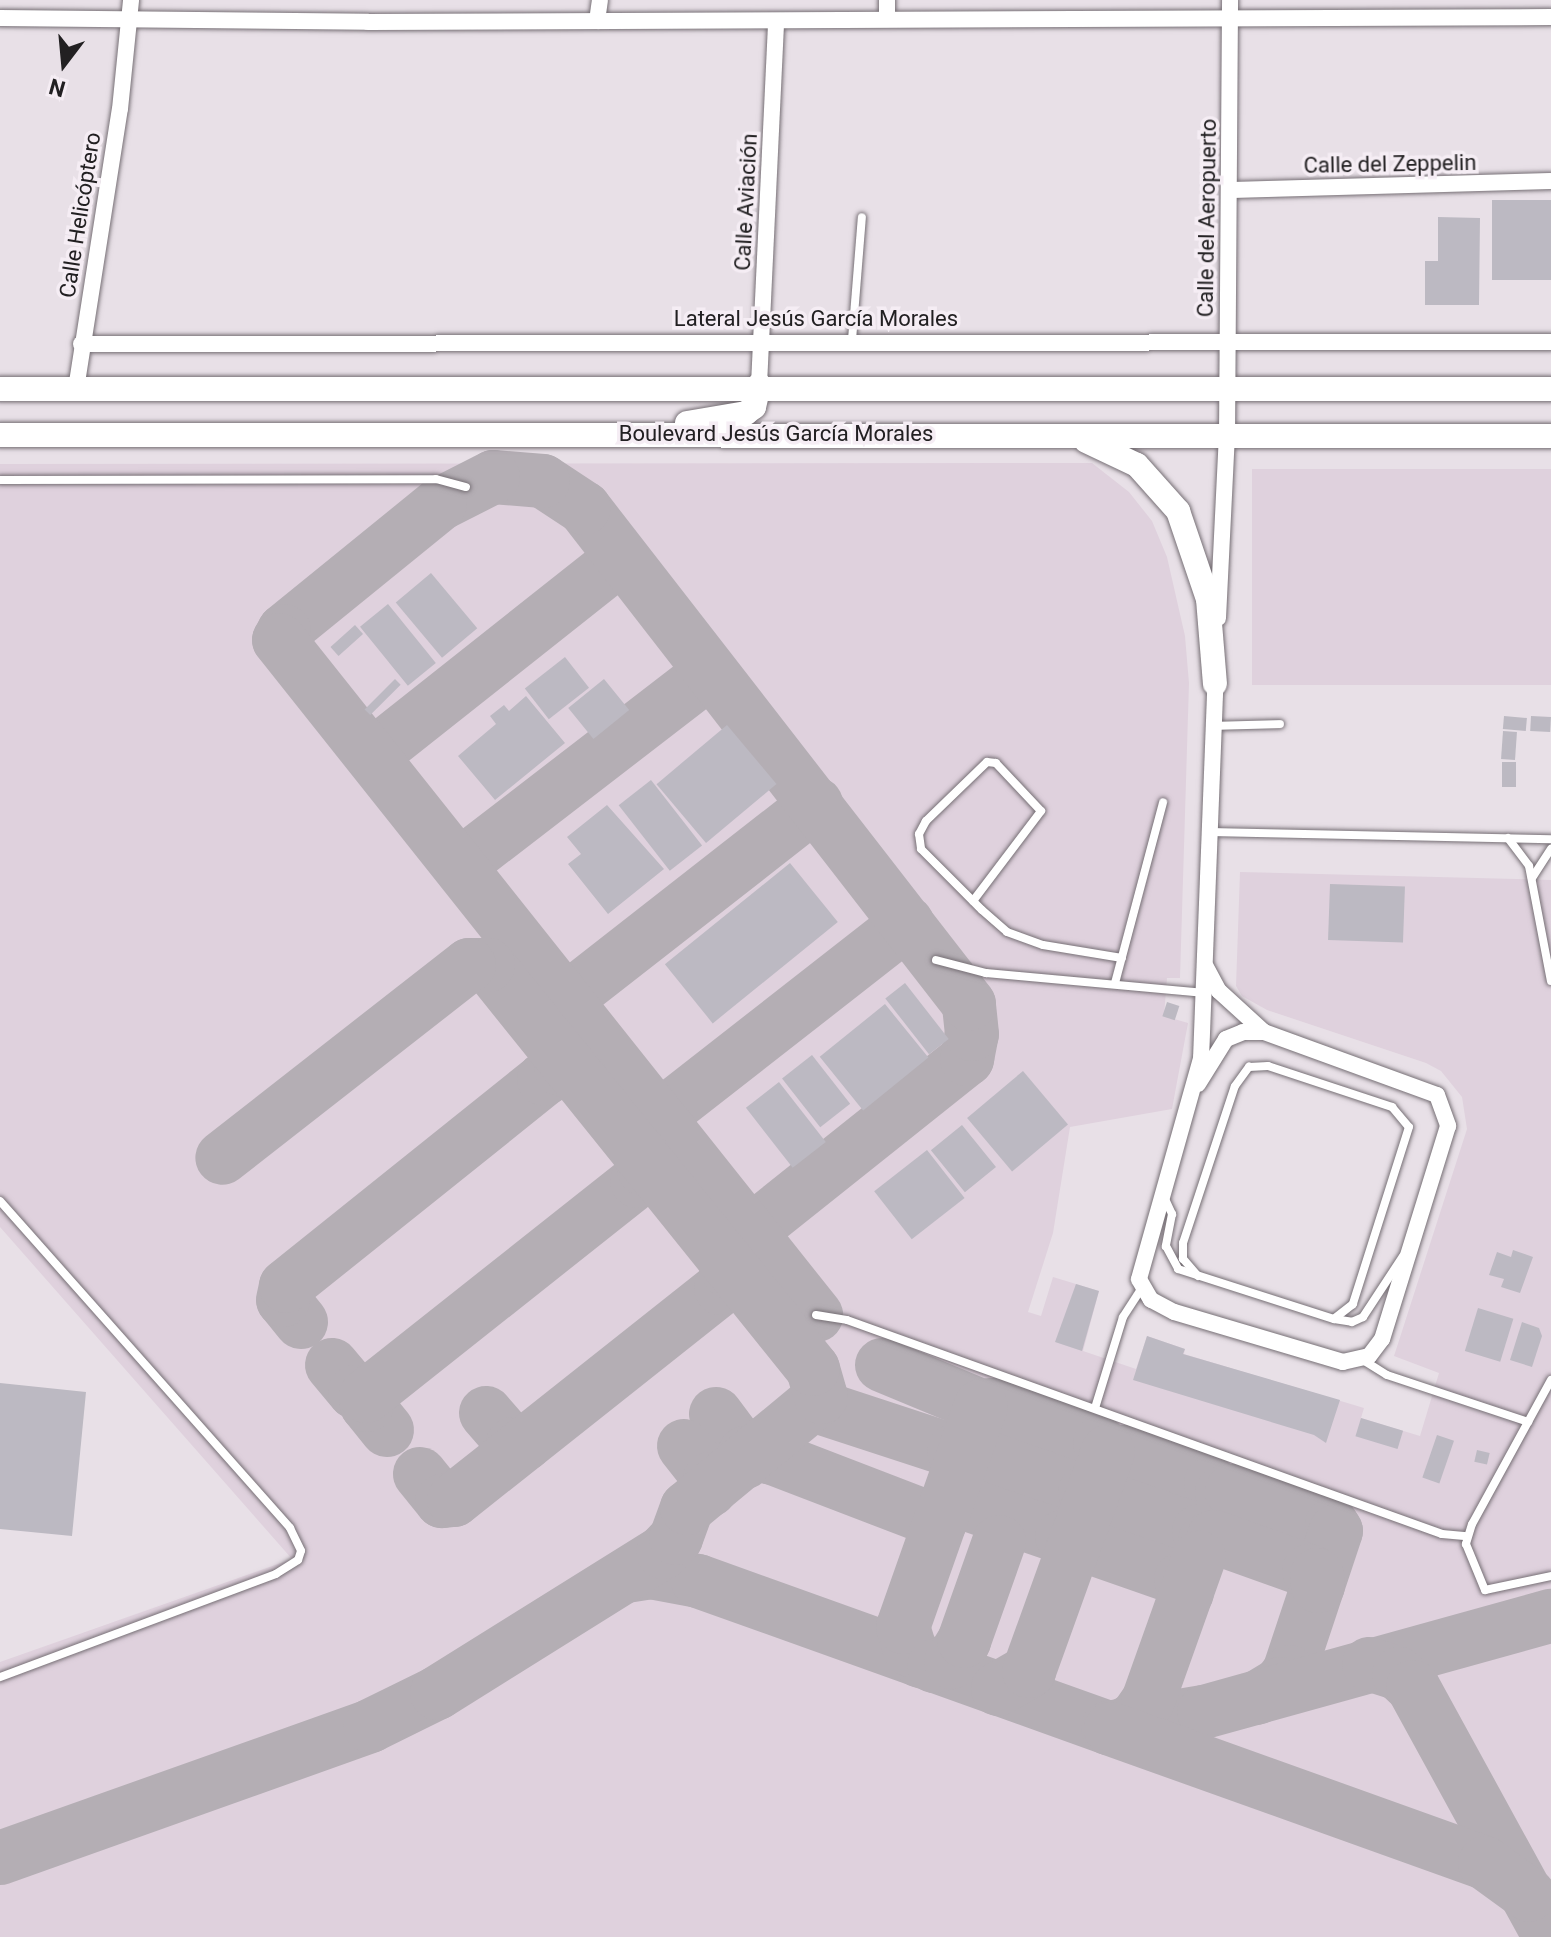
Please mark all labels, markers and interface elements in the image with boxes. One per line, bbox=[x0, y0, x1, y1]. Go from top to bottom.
north arrow bbox=[24, 24, 104, 104]
text: N bbox=[46, 73, 68, 102]
street label: Calle del Aeropuerto bbox=[1192, 119, 1222, 317]
street label: Calle Helicóptero bbox=[54, 130, 106, 300]
street label: Calle Aviación bbox=[729, 133, 763, 271]
street label: Calle del Zeppelin bbox=[1303, 149, 1477, 179]
street label: Lateral Jesús García Morales bbox=[674, 306, 958, 332]
street label: Boulevard Jesús García Morales bbox=[619, 421, 933, 447]

